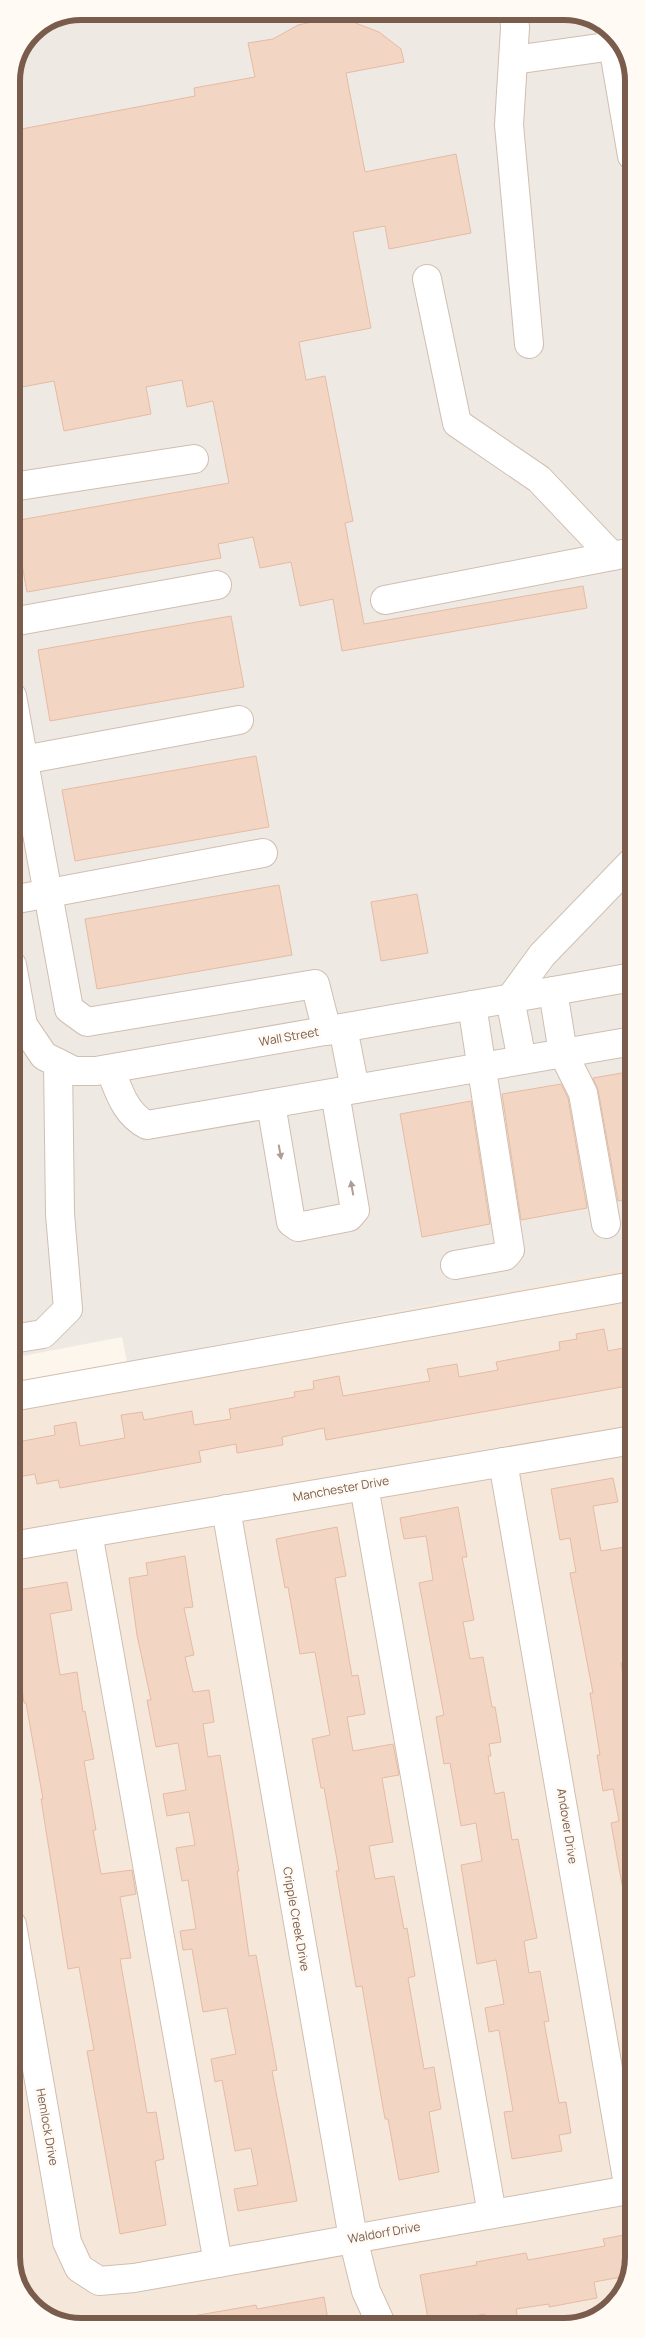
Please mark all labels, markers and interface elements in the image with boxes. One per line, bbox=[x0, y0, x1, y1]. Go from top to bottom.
street label: Wall Street bbox=[258, 1023, 320, 1050]
one-way arrow bbox=[276, 1145, 284, 1161]
one-way arrow bbox=[347, 1180, 355, 1196]
street label: Manchester Drive bbox=[292, 1472, 390, 1505]
street label: Andover Drive bbox=[553, 1787, 582, 1865]
street label: Cripple Creek Drive bbox=[279, 1866, 314, 1972]
street label: Hemlock Drive bbox=[32, 2087, 63, 2167]
street label: Waldorf Drive bbox=[346, 2218, 422, 2247]

